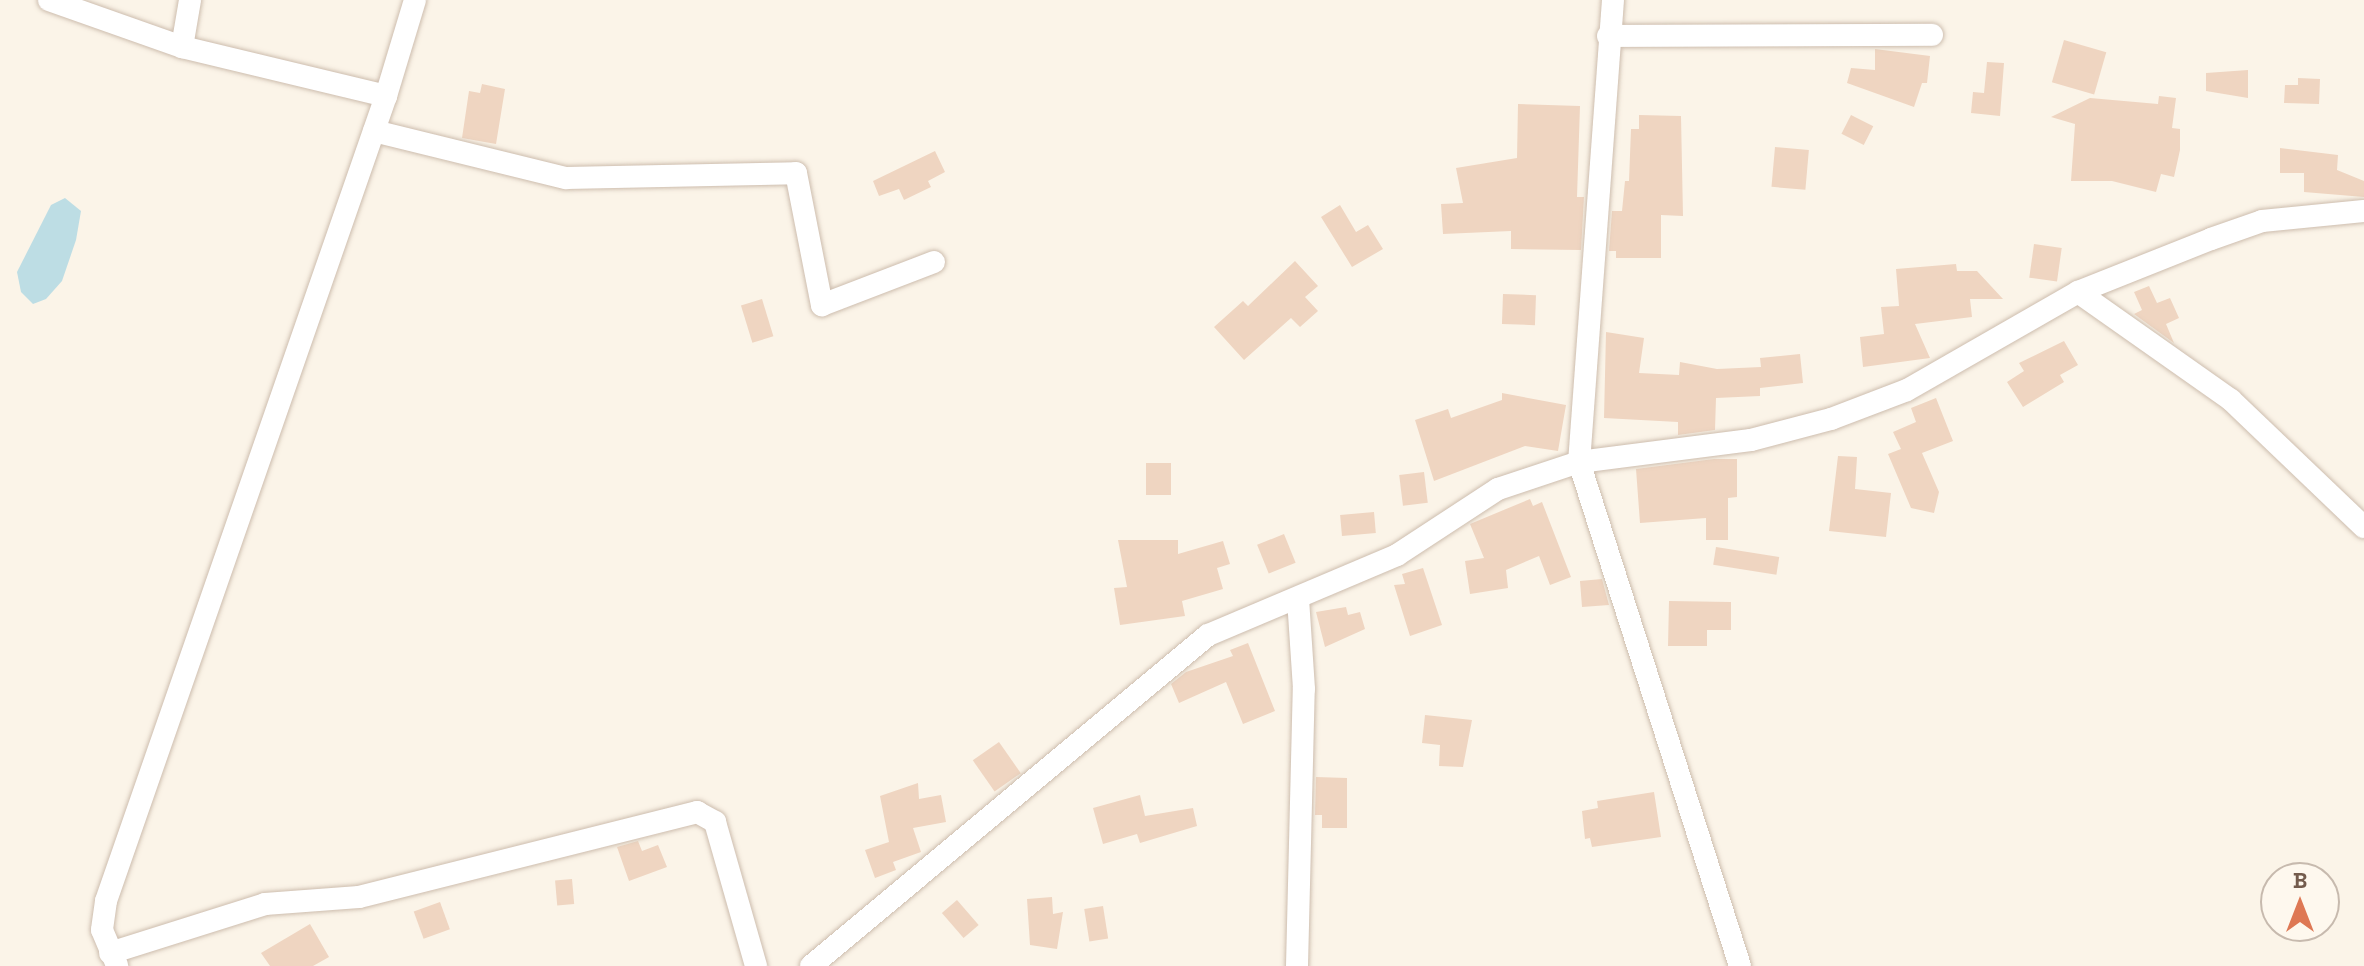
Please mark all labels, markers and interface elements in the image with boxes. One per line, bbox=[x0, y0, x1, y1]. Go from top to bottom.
north arrow bbox=[2260, 862, 2340, 942]
text: B bbox=[2293, 866, 2307, 894]

